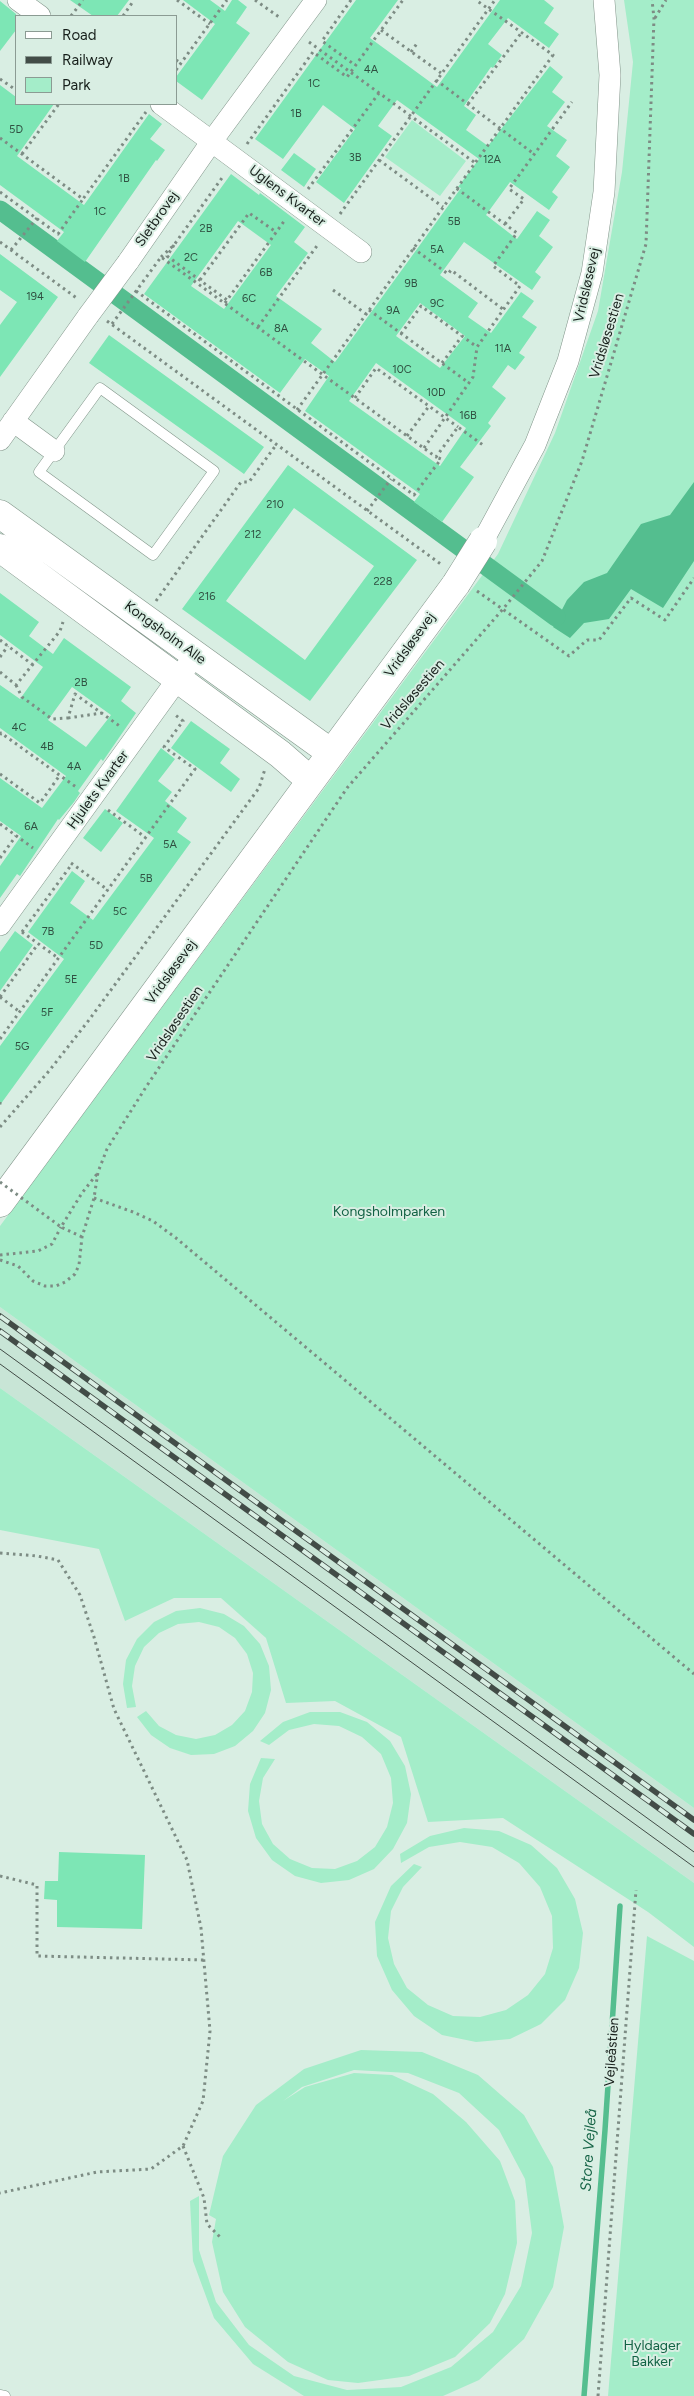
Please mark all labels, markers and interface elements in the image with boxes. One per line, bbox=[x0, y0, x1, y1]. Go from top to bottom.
legend bbox=[15, 15, 178, 105]
text: Road bbox=[62, 26, 97, 44]
text: Railway bbox=[62, 51, 113, 69]
house number: 4A bbox=[364, 63, 378, 77]
text: Park bbox=[62, 76, 91, 94]
house number: 1C bbox=[308, 77, 320, 91]
house number: 1B bbox=[290, 107, 302, 121]
house number: 5D bbox=[9, 123, 23, 137]
house number: 3B bbox=[349, 151, 361, 165]
house number: 12A bbox=[483, 153, 501, 167]
street label: Uglens Kvarter bbox=[245, 162, 329, 230]
house number: 1B bbox=[118, 172, 130, 186]
street label: Sletbrovej bbox=[132, 188, 182, 250]
house number: 1C bbox=[94, 205, 106, 219]
house number: 5B bbox=[447, 215, 461, 229]
house number: 2B bbox=[200, 222, 212, 236]
house number: 5A bbox=[430, 243, 444, 257]
street label: Vridsløsevej bbox=[570, 246, 604, 324]
house number: 2C bbox=[184, 251, 198, 265]
house number: 6B bbox=[260, 266, 272, 280]
house number: 9B bbox=[405, 277, 417, 291]
house number: 194 bbox=[26, 290, 44, 304]
street label: Vridsløsestien bbox=[586, 291, 628, 381]
house number: 6C bbox=[242, 292, 256, 306]
house number: 9C bbox=[430, 297, 444, 311]
house number: 9A bbox=[386, 304, 400, 318]
house number: 8A bbox=[274, 322, 288, 336]
house number: 11A bbox=[495, 342, 511, 356]
house number: 10C bbox=[392, 363, 412, 377]
house number: 10D bbox=[426, 386, 446, 400]
house number: 16B bbox=[459, 409, 477, 423]
house number: 210 bbox=[266, 498, 284, 512]
house number: 212 bbox=[245, 528, 261, 542]
house number: 228 bbox=[373, 575, 393, 589]
house number: 216 bbox=[199, 590, 215, 604]
street label: Kongsholm Alle bbox=[121, 598, 209, 668]
street label: Vridsløsevej bbox=[381, 609, 439, 681]
street label: Vridsløsestien bbox=[378, 656, 448, 734]
house number: 2B bbox=[75, 676, 87, 690]
house number: 4C bbox=[12, 721, 26, 735]
house number: 4B bbox=[40, 740, 54, 754]
street label: Hjulets Kvarter bbox=[64, 747, 132, 833]
house number: 4A bbox=[67, 760, 81, 774]
house number: 6A bbox=[24, 820, 38, 834]
house number: 5A bbox=[163, 838, 177, 852]
house number: 5B bbox=[139, 872, 153, 886]
house number: 5C bbox=[113, 905, 127, 919]
house number: 7B bbox=[42, 925, 54, 939]
street label: Vridsløsevej bbox=[142, 936, 200, 1008]
house number: 5D bbox=[89, 939, 103, 953]
house number: 5E bbox=[65, 973, 77, 987]
street label: Vridsløsestien bbox=[143, 983, 207, 1065]
house number: 5F bbox=[41, 1006, 53, 1020]
house number: 5G bbox=[15, 1040, 29, 1054]
park label: Kongsholmparken bbox=[333, 1204, 445, 1220]
street label: Vejleåstien bbox=[601, 2017, 623, 2087]
water label: Store Vejleå bbox=[577, 2108, 601, 2192]
park label: Hyldager Bakker bbox=[624, 2338, 680, 2370]

